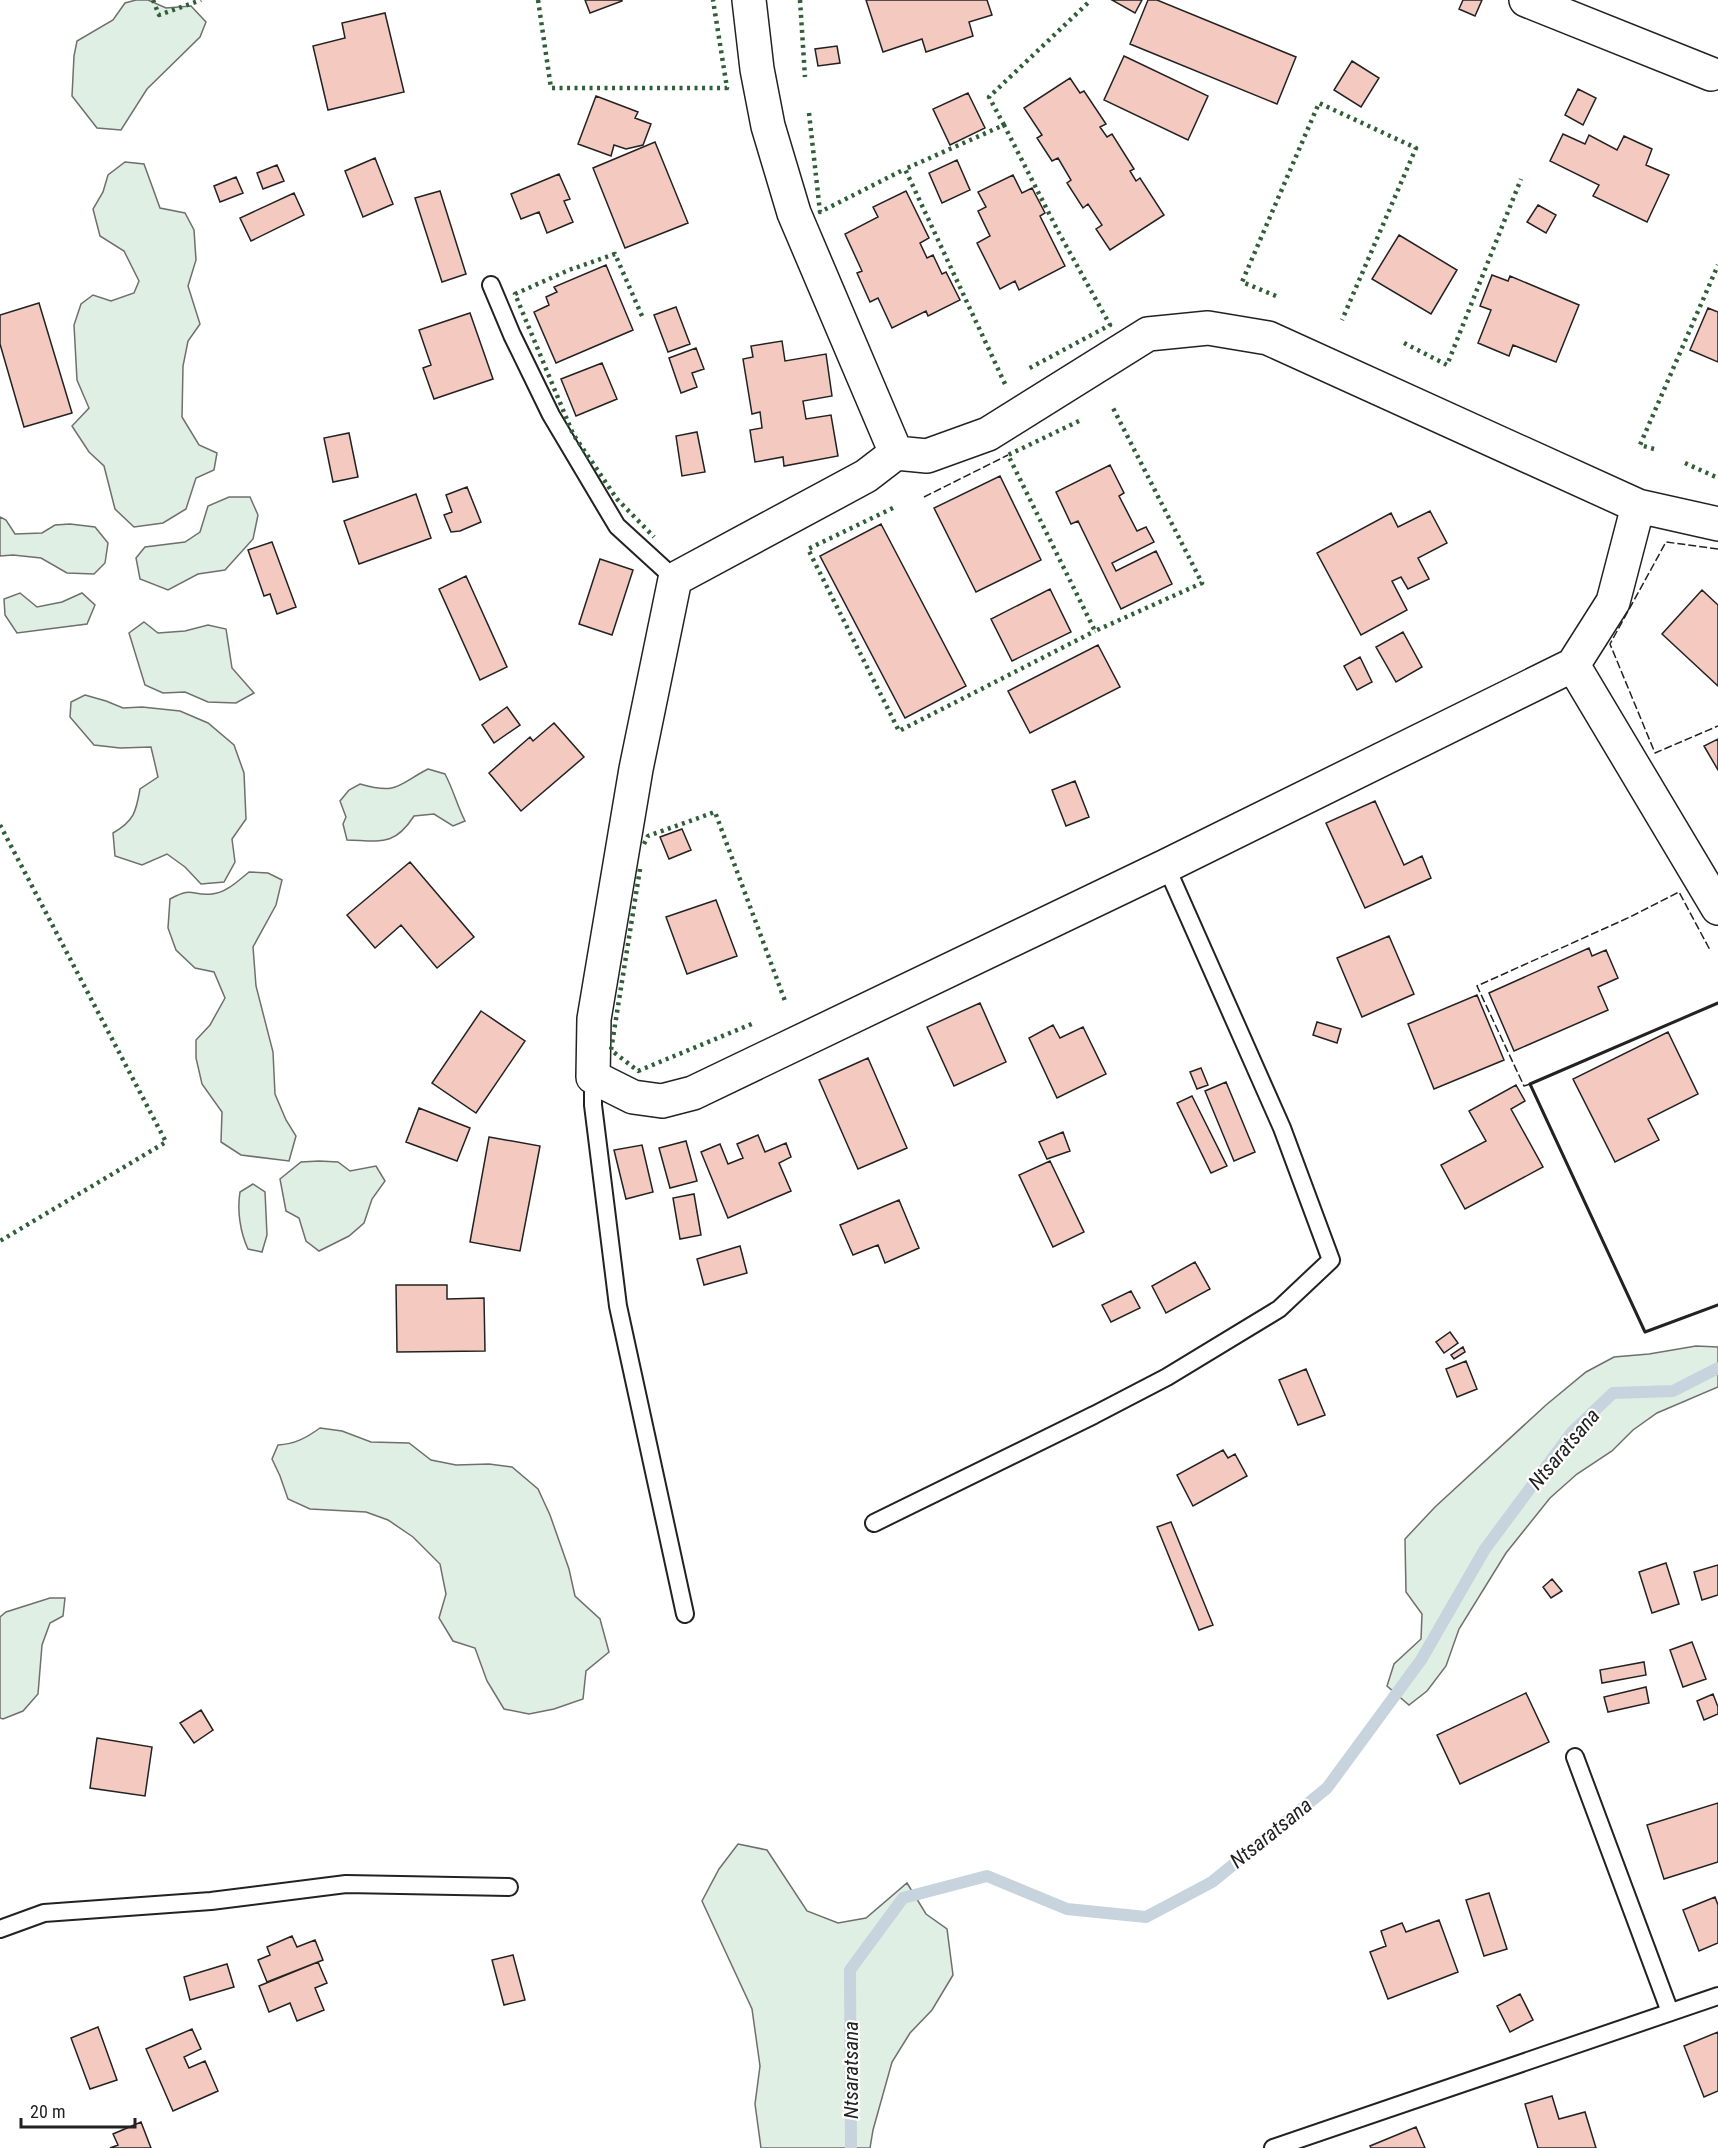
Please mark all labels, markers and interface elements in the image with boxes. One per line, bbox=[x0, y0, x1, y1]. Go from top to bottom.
water label: Ntsaratsana bbox=[1523, 1404, 1605, 1494]
water label: Ntsaratsana bbox=[1225, 1793, 1317, 1873]
water label: Ntsaratsana bbox=[839, 2021, 863, 2119]
scale bar bbox=[21, 2091, 135, 2129]
text: 20 m bbox=[30, 2101, 65, 2122]

